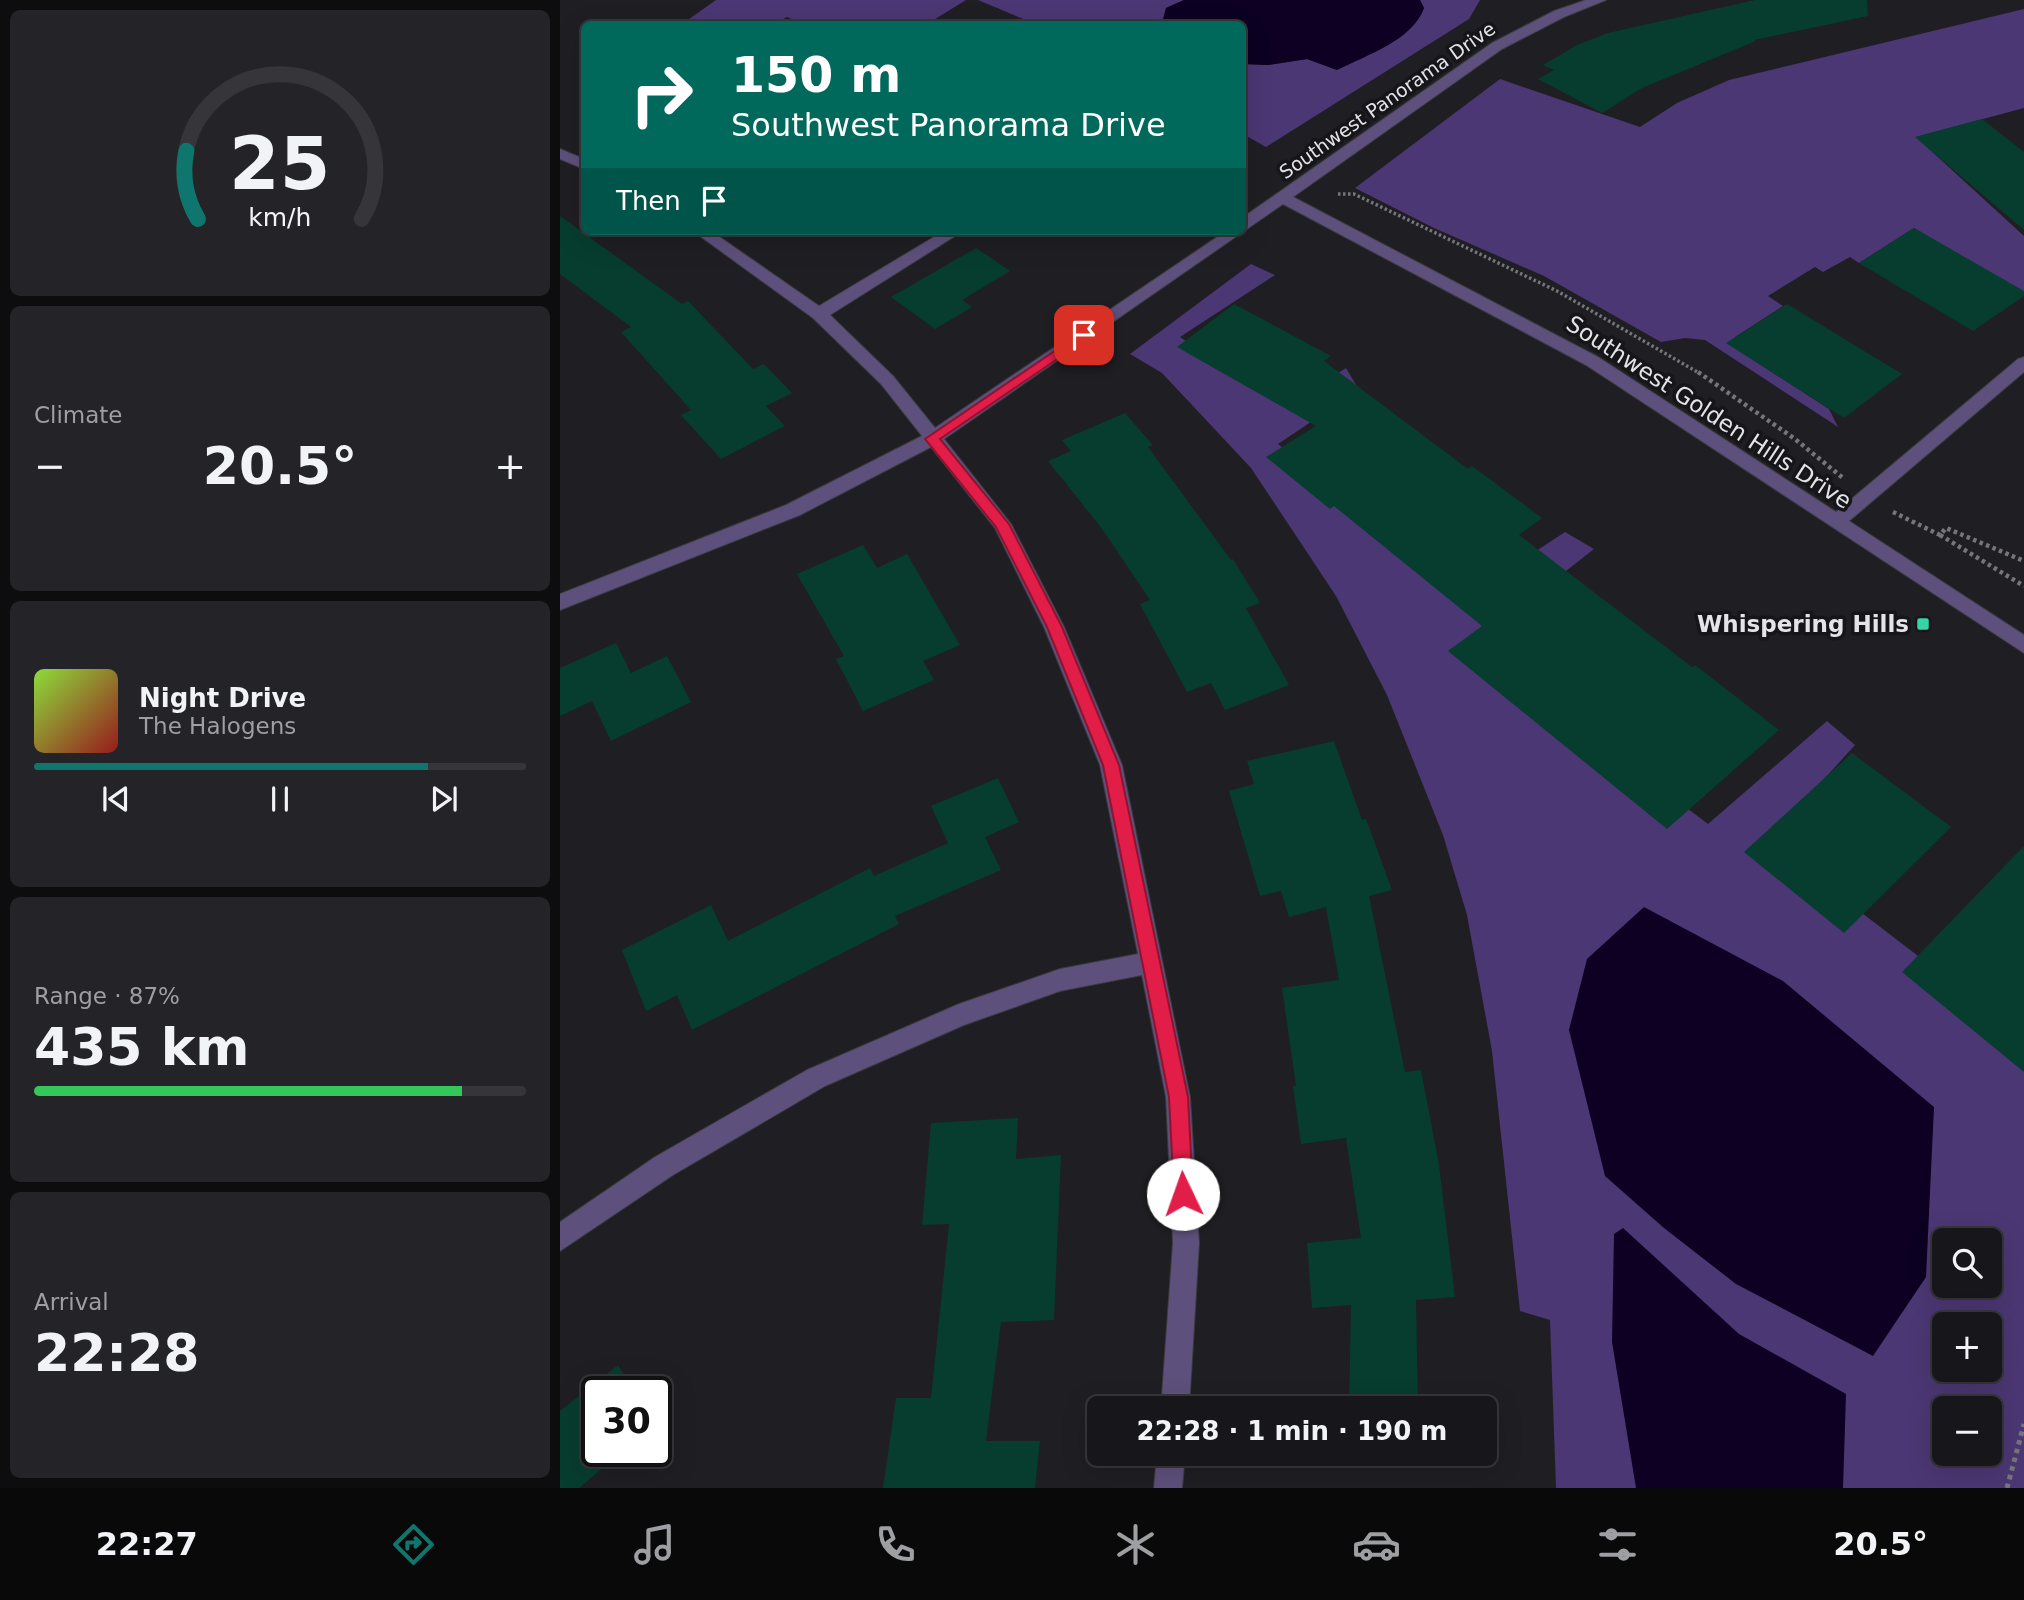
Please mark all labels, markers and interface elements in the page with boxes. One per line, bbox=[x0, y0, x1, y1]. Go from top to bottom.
street label: Southwest Panorama Drive bbox=[1275, 17, 1499, 183]
text: 150 m bbox=[731, 47, 901, 104]
icon: right bbox=[616, 49, 707, 140]
text: Southwest Panorama Drive bbox=[731, 106, 1166, 144]
text: 25 bbox=[229, 121, 331, 206]
icon: arrive bbox=[695, 182, 733, 220]
text: Then bbox=[616, 186, 681, 216]
text: km/h bbox=[248, 203, 312, 232]
pin bbox=[1054, 305, 1114, 365]
street label: Southwest Golden Hills Drive bbox=[1562, 310, 1856, 514]
icon: arrive bbox=[1065, 316, 1103, 354]
text: Climate bbox=[34, 402, 123, 428]
text: 20.5° bbox=[203, 436, 357, 496]
text: − bbox=[34, 444, 66, 488]
text: + bbox=[494, 444, 526, 488]
place label: Whispering Hills bbox=[1697, 611, 1909, 637]
marker: Whispering Hills bbox=[1915, 616, 1931, 632]
text: Night Drive bbox=[139, 683, 306, 713]
text: The Halogens bbox=[139, 713, 296, 739]
icon: previous bbox=[97, 780, 135, 818]
icon: pause bbox=[261, 780, 299, 818]
icon: next bbox=[425, 780, 463, 818]
text: Range · 87% bbox=[34, 983, 180, 1009]
text: 435 km bbox=[34, 1017, 249, 1077]
position arrow bbox=[1146, 1157, 1220, 1231]
map controls bbox=[1932, 1228, 2002, 1466]
button: search bbox=[1932, 1228, 2002, 1298]
text: Arrival bbox=[34, 1289, 109, 1315]
button: + bbox=[1932, 1312, 2002, 1382]
text: 22:28 bbox=[34, 1323, 200, 1383]
speed limit sign: 30 bbox=[581, 1376, 672, 1467]
button: − bbox=[1932, 1396, 2002, 1466]
text: 22:28 · 1 min · 190 m bbox=[1137, 1416, 1447, 1446]
icon: directions bbox=[389, 1520, 438, 1569]
icon: music bbox=[630, 1520, 679, 1569]
icon: phone bbox=[871, 1520, 920, 1569]
icon: climate bbox=[1111, 1520, 1160, 1569]
icon: car bbox=[1352, 1520, 1401, 1569]
icon: filters bbox=[1593, 1520, 1642, 1569]
text: 22:27 bbox=[96, 1525, 198, 1563]
text: 20.5° bbox=[1833, 1525, 1928, 1563]

